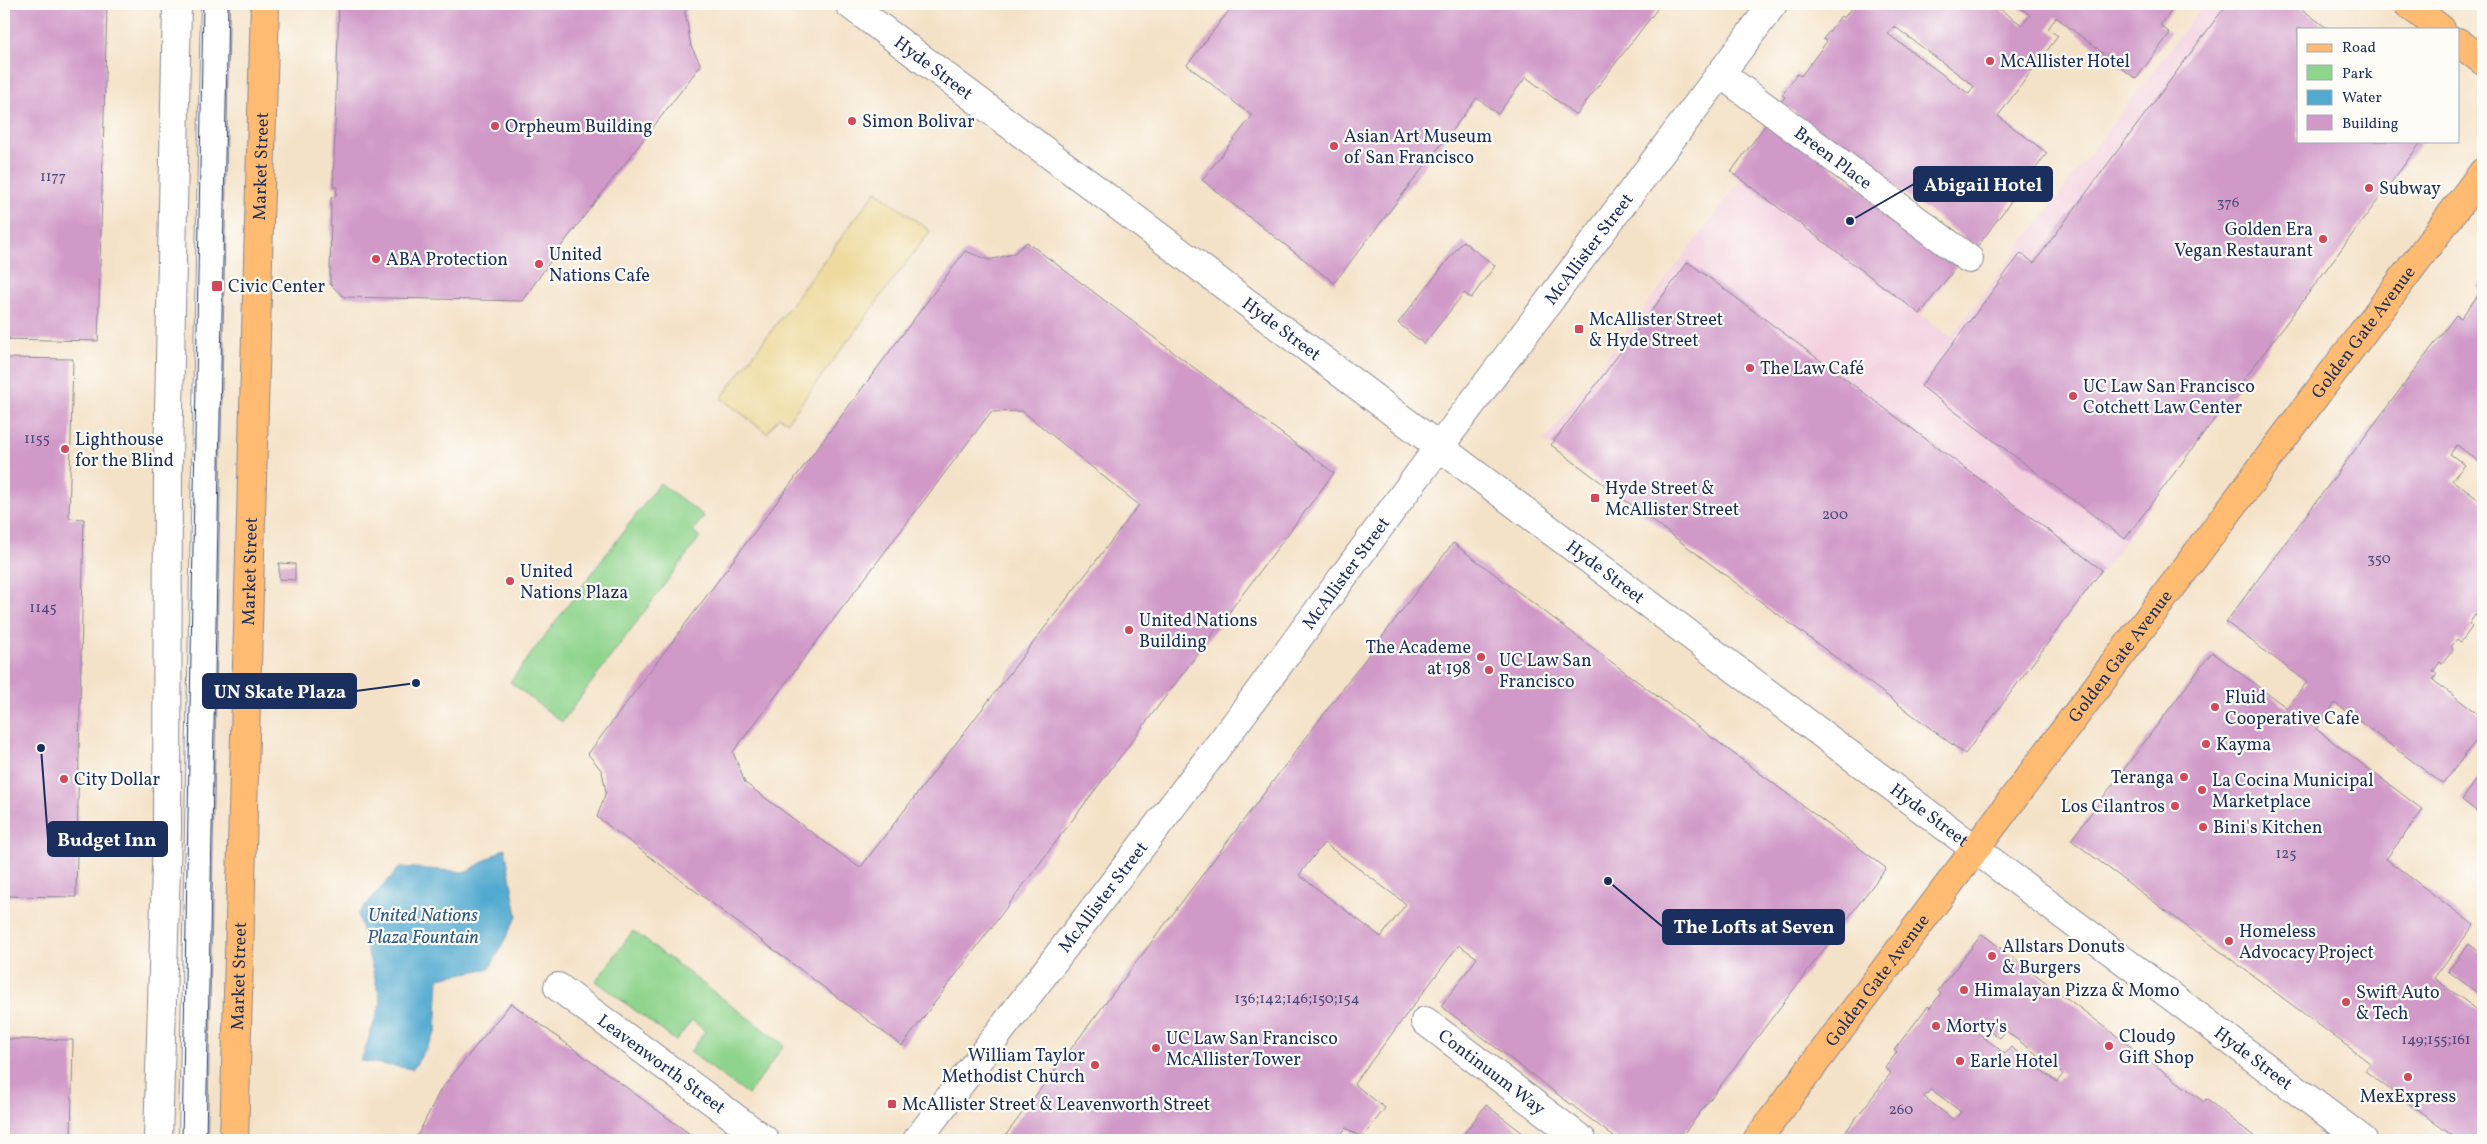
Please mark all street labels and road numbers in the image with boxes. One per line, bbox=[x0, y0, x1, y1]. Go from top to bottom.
street label: Hyde Street bbox=[888, 31, 977, 107]
street label: Market Street bbox=[248, 112, 276, 221]
street label: Breen Place bbox=[1788, 121, 1877, 196]
street label: McAllister Street bbox=[1539, 189, 1640, 311]
street label: Golden Gate Avenue bbox=[2306, 261, 2422, 404]
street label: Hyde Street bbox=[1236, 292, 1325, 368]
street label: McAllister Street bbox=[1297, 512, 1397, 635]
street label: Market Street bbox=[237, 517, 265, 626]
street label: Hyde Street bbox=[1560, 535, 1649, 611]
street label: Golden Gate Avenue bbox=[2063, 585, 2179, 728]
street label: Hyde Street bbox=[1884, 778, 1973, 854]
street label: McAllister Street bbox=[1053, 837, 1155, 959]
street label: Golden Gate Avenue bbox=[1820, 909, 1936, 1052]
street label: Market Street bbox=[226, 922, 254, 1031]
street label: Leavenworth Street bbox=[592, 1009, 730, 1121]
street label: Hyde Street bbox=[2208, 1021, 2297, 1097]
street label: Continuum Way bbox=[1432, 1024, 1550, 1122]

